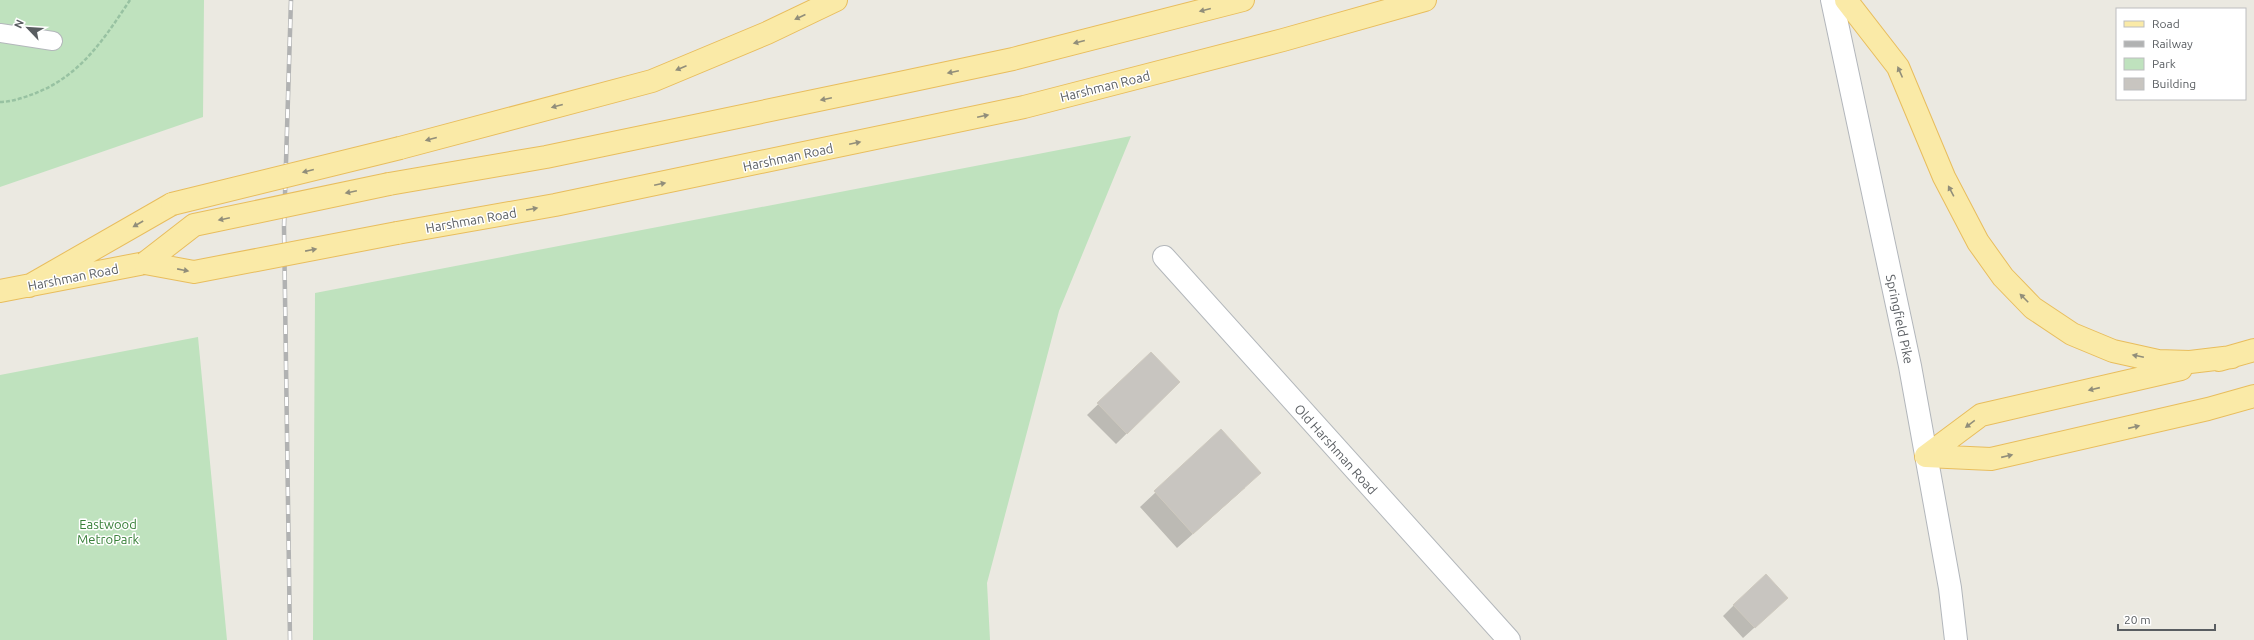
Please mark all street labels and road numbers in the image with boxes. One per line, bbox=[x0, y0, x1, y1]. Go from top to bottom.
street label: Harshman Road bbox=[1059, 68, 1151, 104]
street label: Harshman Road bbox=[742, 141, 834, 173]
street label: Harshman Road bbox=[424, 205, 518, 235]
street label: Harshman Road bbox=[27, 261, 119, 293]
street label: Springfield Pike bbox=[1884, 273, 1916, 365]
street label: Old Harshman Road bbox=[1292, 401, 1380, 497]

